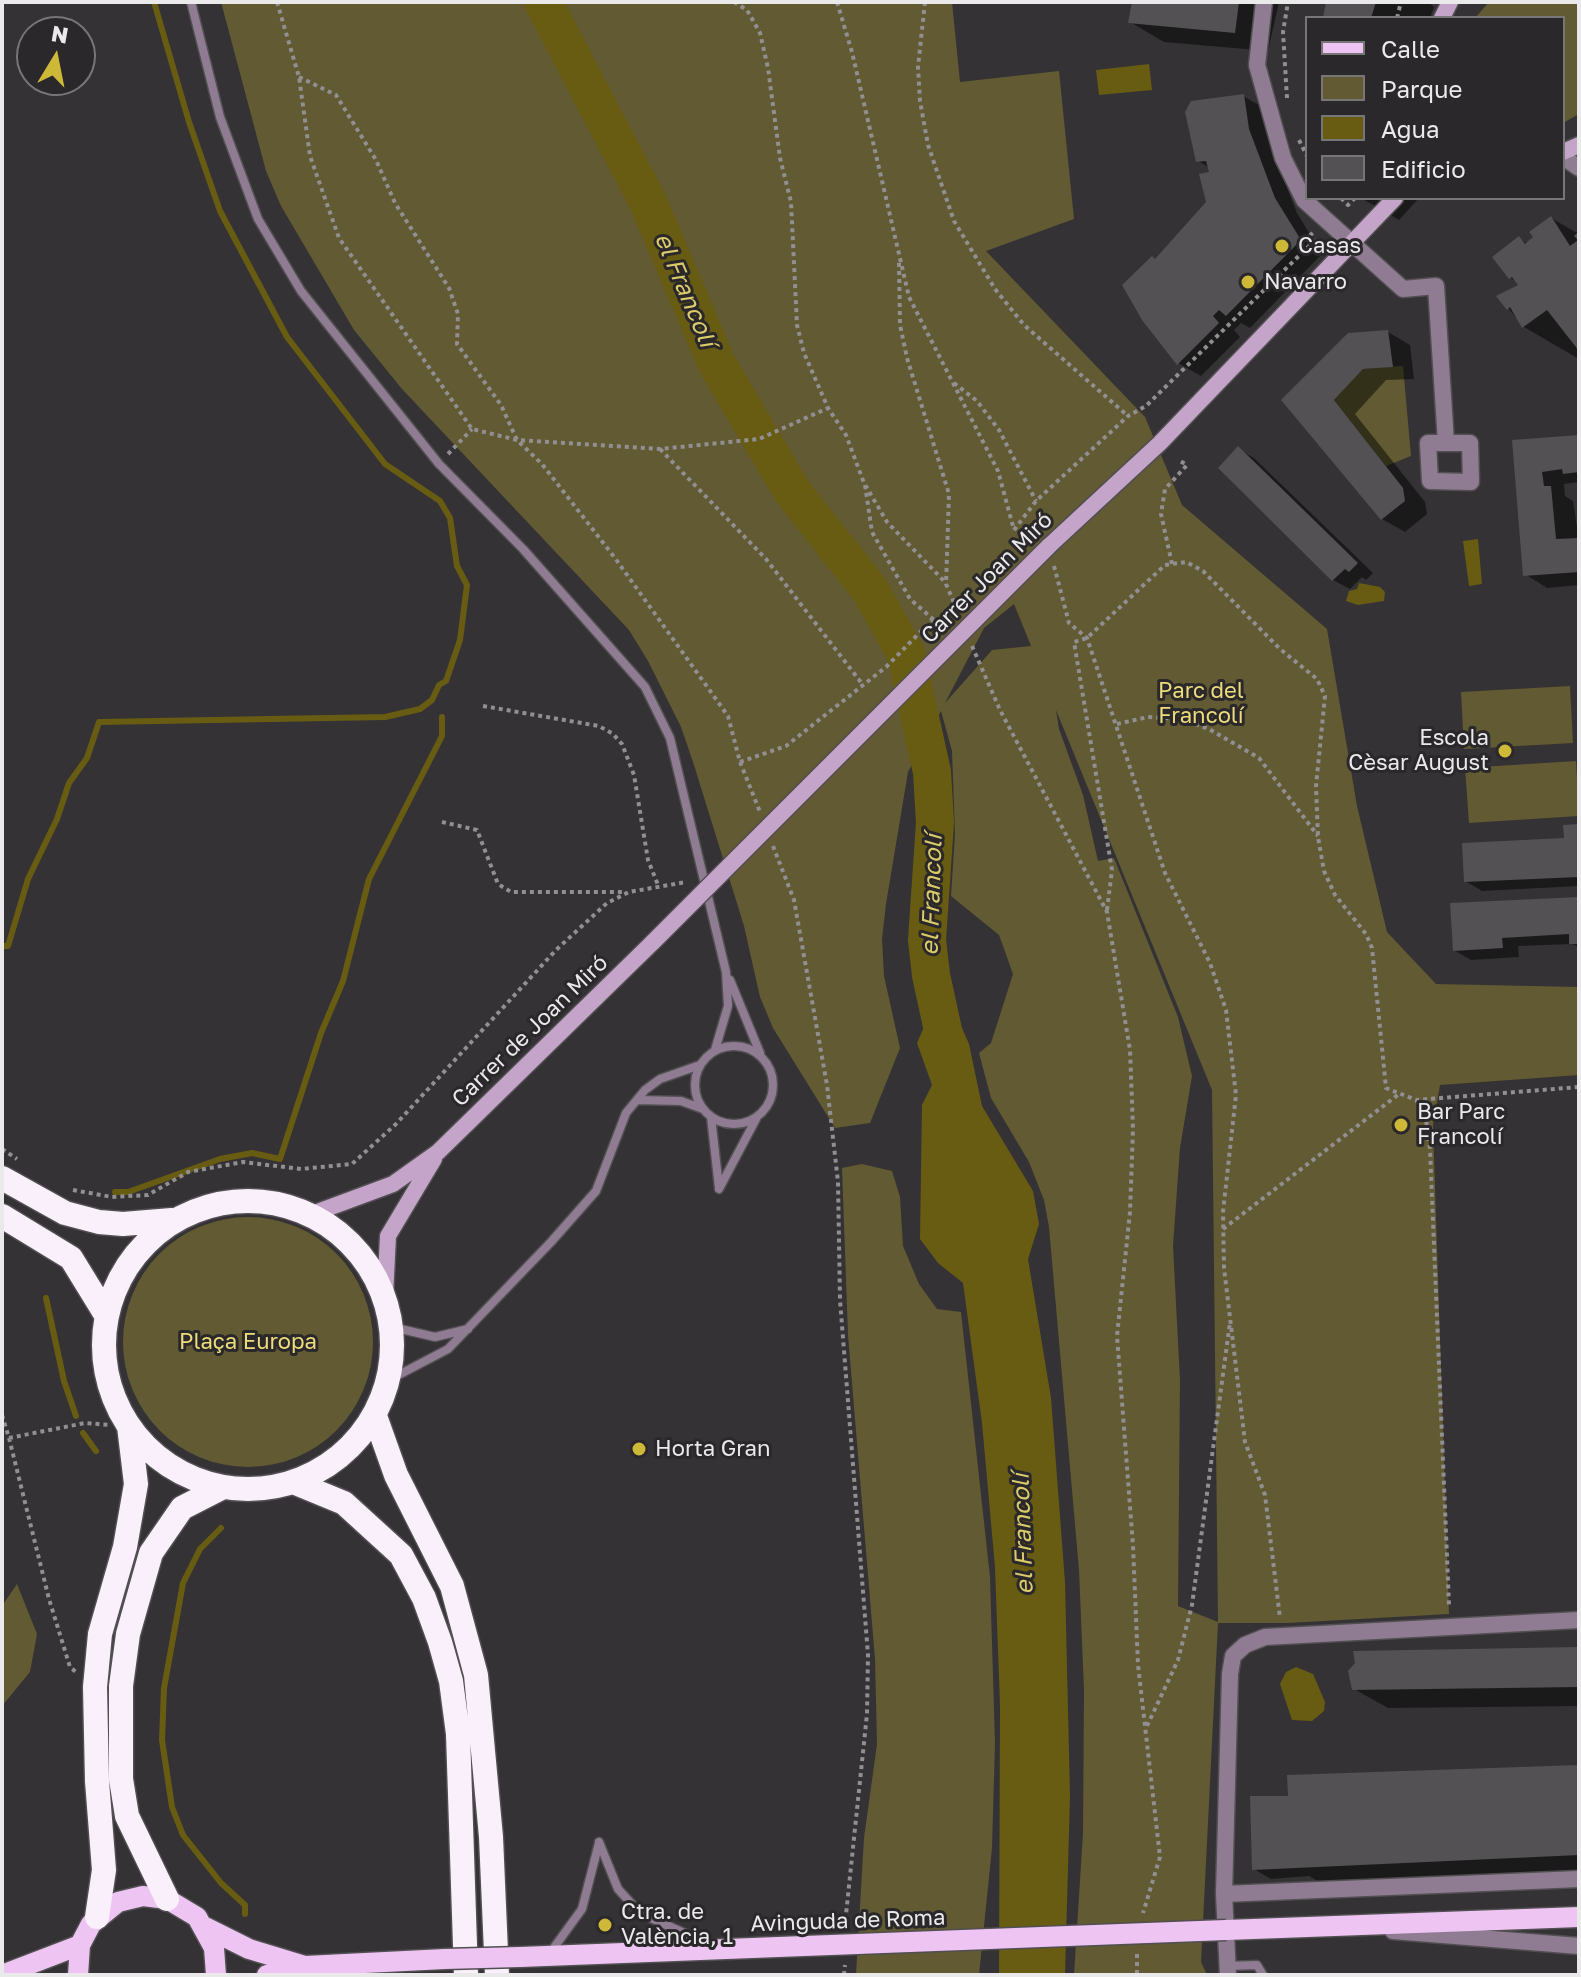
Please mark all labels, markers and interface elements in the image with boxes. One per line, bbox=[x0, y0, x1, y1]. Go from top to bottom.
north arrow bbox=[16, 16, 96, 96]
legend bbox=[1305, 16, 1565, 200]
text: N bbox=[49, 19, 70, 49]
text: Calle bbox=[1381, 34, 1440, 63]
text: Parque bbox=[1381, 74, 1462, 103]
text: Agua bbox=[1381, 114, 1440, 143]
text: Edificio bbox=[1381, 154, 1466, 183]
water label: el Francolí bbox=[648, 229, 722, 351]
place label: Casas bbox=[1298, 233, 1361, 259]
marker: Casas bbox=[1273, 237, 1291, 255]
place label: Navarro bbox=[1264, 269, 1347, 295]
marker: Navarro bbox=[1239, 273, 1257, 291]
street label: Carrer Joan Miró bbox=[916, 507, 1058, 649]
park label: Parc del Francolí bbox=[1158, 678, 1244, 730]
place label: Escola Cèsar August bbox=[1348, 725, 1489, 776]
marker: Escola Cèsar August bbox=[1496, 742, 1514, 760]
water label: el Francolí bbox=[915, 834, 949, 956]
street label: Carrer de Joan Miró bbox=[447, 950, 613, 1112]
place label: Bar Parc Francolí bbox=[1417, 1099, 1505, 1150]
marker: Bar Parc Francolí bbox=[1392, 1116, 1410, 1134]
park label: Plaça Europa bbox=[179, 1329, 317, 1355]
place label: Horta Gran bbox=[655, 1436, 770, 1462]
marker: Horta Gran bbox=[630, 1440, 648, 1458]
water label: el Francolí bbox=[1006, 1473, 1040, 1595]
place label: Ctra. de València, 1 bbox=[621, 1899, 733, 1950]
street label: Avinguda de Roma bbox=[750, 1904, 946, 1938]
marker: Ctra. de València, 1 bbox=[596, 1916, 614, 1934]

